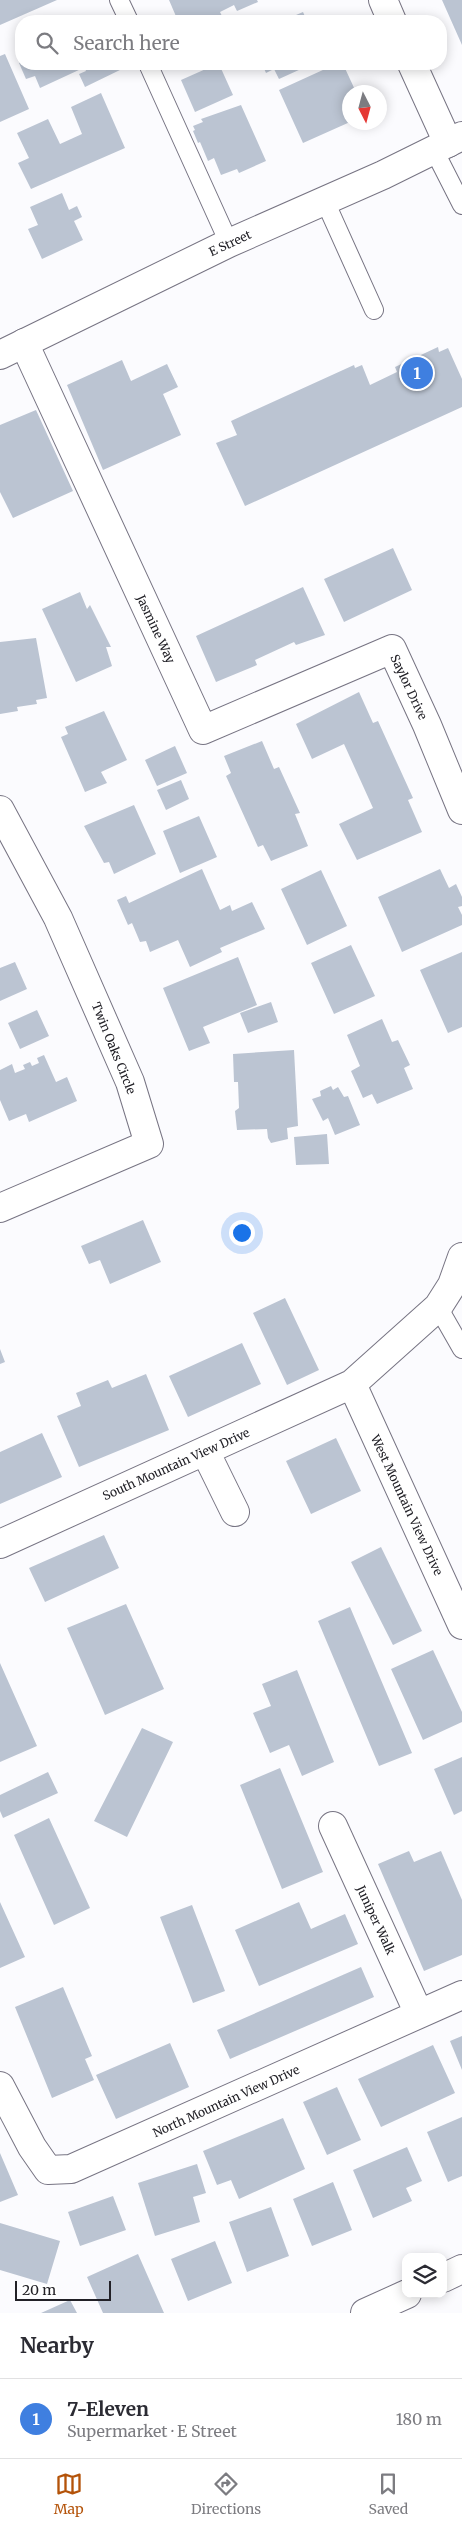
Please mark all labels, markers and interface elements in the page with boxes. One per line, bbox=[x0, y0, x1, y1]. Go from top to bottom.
search box bbox=[15, 15, 447, 70]
icon: search bbox=[33, 29, 61, 57]
text: Search here bbox=[73, 31, 180, 55]
north arrow bbox=[342, 85, 387, 130]
street label: E Street bbox=[207, 227, 254, 259]
pin: 1 bbox=[401, 354, 433, 392]
street label: Jasmine Way bbox=[133, 591, 178, 666]
street label: Saylor Drive bbox=[387, 652, 431, 722]
street label: Twin Oaks Circle bbox=[89, 1000, 139, 1096]
your location bbox=[229, 1220, 255, 1246]
street label: South Mountain View Drive bbox=[100, 1425, 252, 1503]
street label: West Mountain View Drive bbox=[367, 1431, 446, 1578]
street label: Juniper Walk bbox=[353, 1882, 399, 1957]
street label: North Mountain View Drive bbox=[150, 2062, 302, 2140]
map controls bbox=[402, 2253, 447, 2298]
button: layers bbox=[402, 2253, 447, 2298]
scale bar bbox=[15, 2278, 111, 2301]
text: 20 m bbox=[22, 2281, 56, 2299]
text: Nearby bbox=[20, 2332, 94, 2359]
text: 7-Eleven bbox=[67, 2397, 149, 2421]
text: 1 bbox=[32, 2409, 40, 2429]
text: 180 m bbox=[396, 2409, 442, 2429]
text: Supermarket · E Street bbox=[67, 2421, 237, 2441]
tab: Map bbox=[54, 2470, 84, 2518]
tab: Directions bbox=[191, 2470, 261, 2518]
tab: Saved bbox=[369, 2470, 408, 2518]

